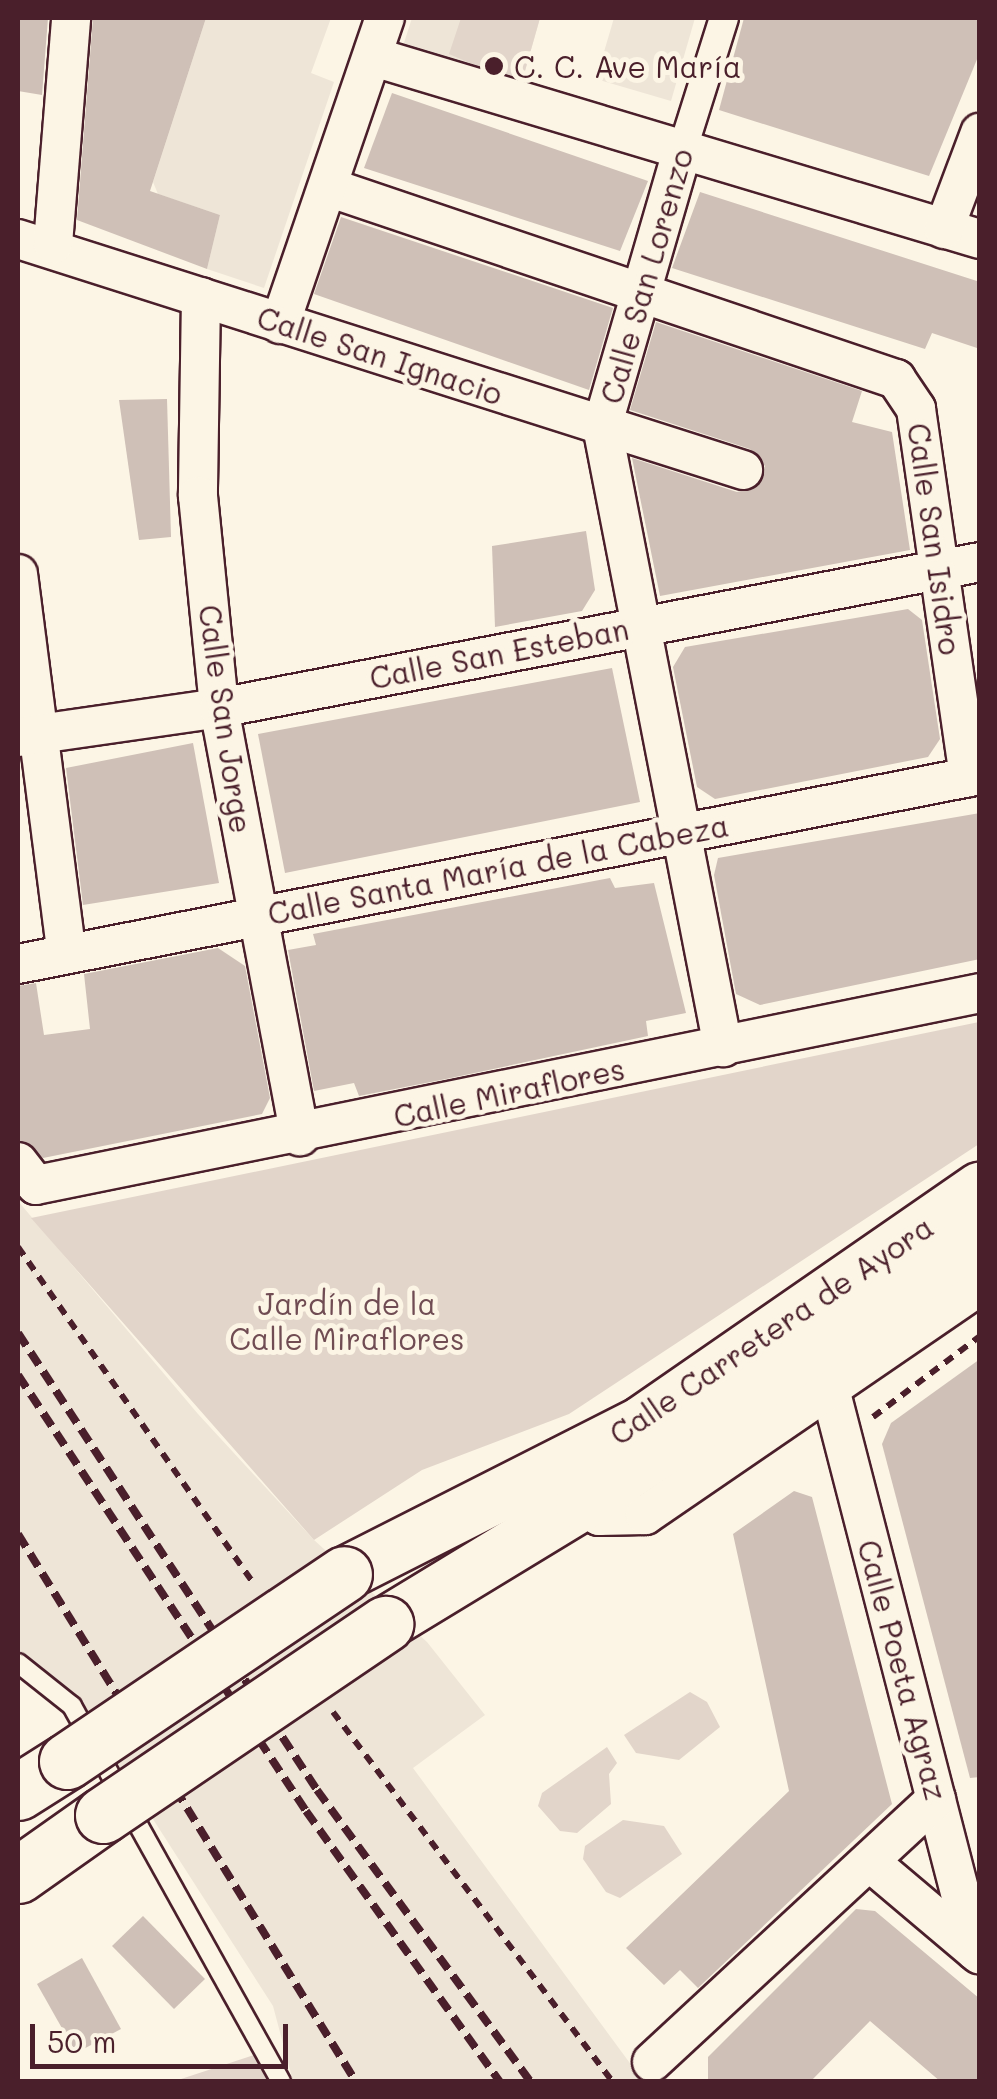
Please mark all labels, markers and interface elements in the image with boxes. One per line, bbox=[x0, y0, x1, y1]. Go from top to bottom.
place label: C. C. Ave María bbox=[514, 48, 741, 84]
marker: C. C. Ave María bbox=[483, 55, 505, 77]
street label: Calle San Lorenzo bbox=[592, 144, 700, 408]
street label: Calle San Ignacio bbox=[253, 298, 507, 412]
street label: Calle San Isidro bbox=[901, 421, 969, 657]
street label: Calle San Jorge bbox=[192, 602, 260, 836]
street label: Calle San Esteban bbox=[366, 610, 632, 696]
street label: Calle Santa María de la Cabeza bbox=[265, 807, 731, 931]
street label: Calle Miraflores bbox=[390, 1050, 628, 1134]
street label: Calle Carretera de Ayora bbox=[602, 1208, 940, 1452]
park label: Jardín de la Calle Miraflores bbox=[229, 1285, 465, 1356]
street label: Calle Poeta Agraz bbox=[851, 1536, 955, 1804]
scale bar bbox=[35, 2004, 292, 2066]
text: 50 m bbox=[47, 2021, 117, 2061]

